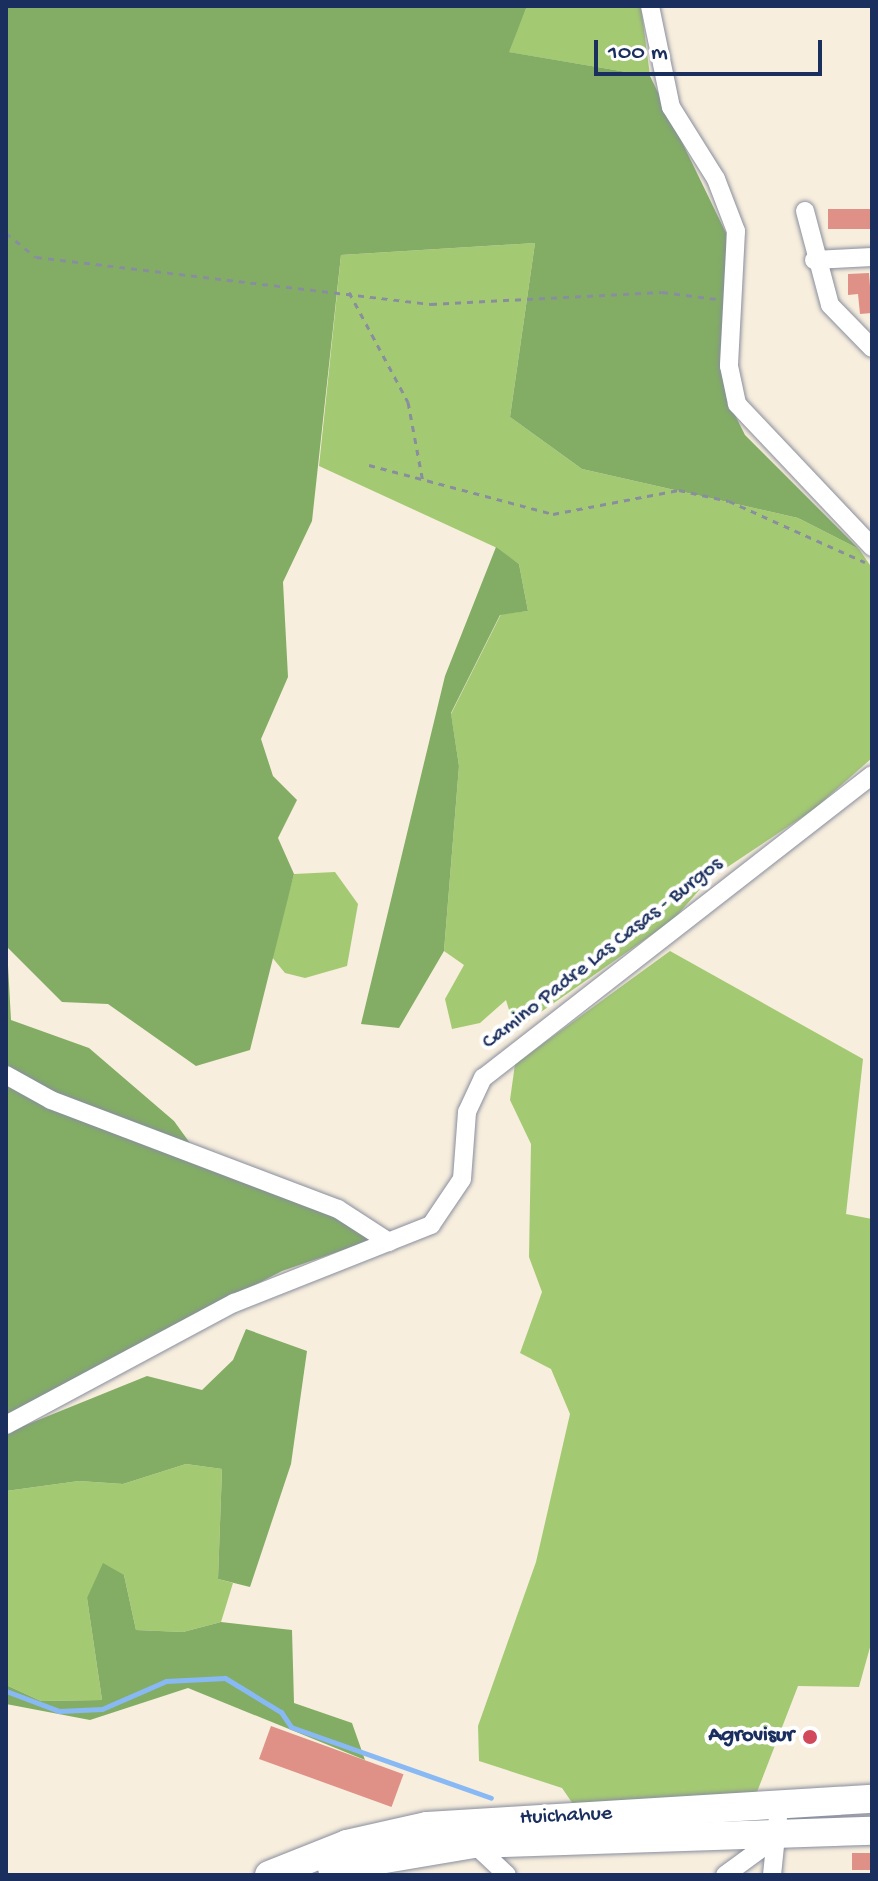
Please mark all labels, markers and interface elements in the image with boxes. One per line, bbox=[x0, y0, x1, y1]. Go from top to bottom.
scale bar bbox=[598, 24, 826, 74]
text: 100 m bbox=[608, 39, 668, 68]
street label: Camino Padre Las Casas - Burgos bbox=[477, 852, 729, 1056]
place label: Agrovisur bbox=[709, 1724, 794, 1750]
marker: Agrovisur bbox=[801, 1728, 819, 1746]
street label: Huichahue bbox=[519, 1801, 613, 1833]

